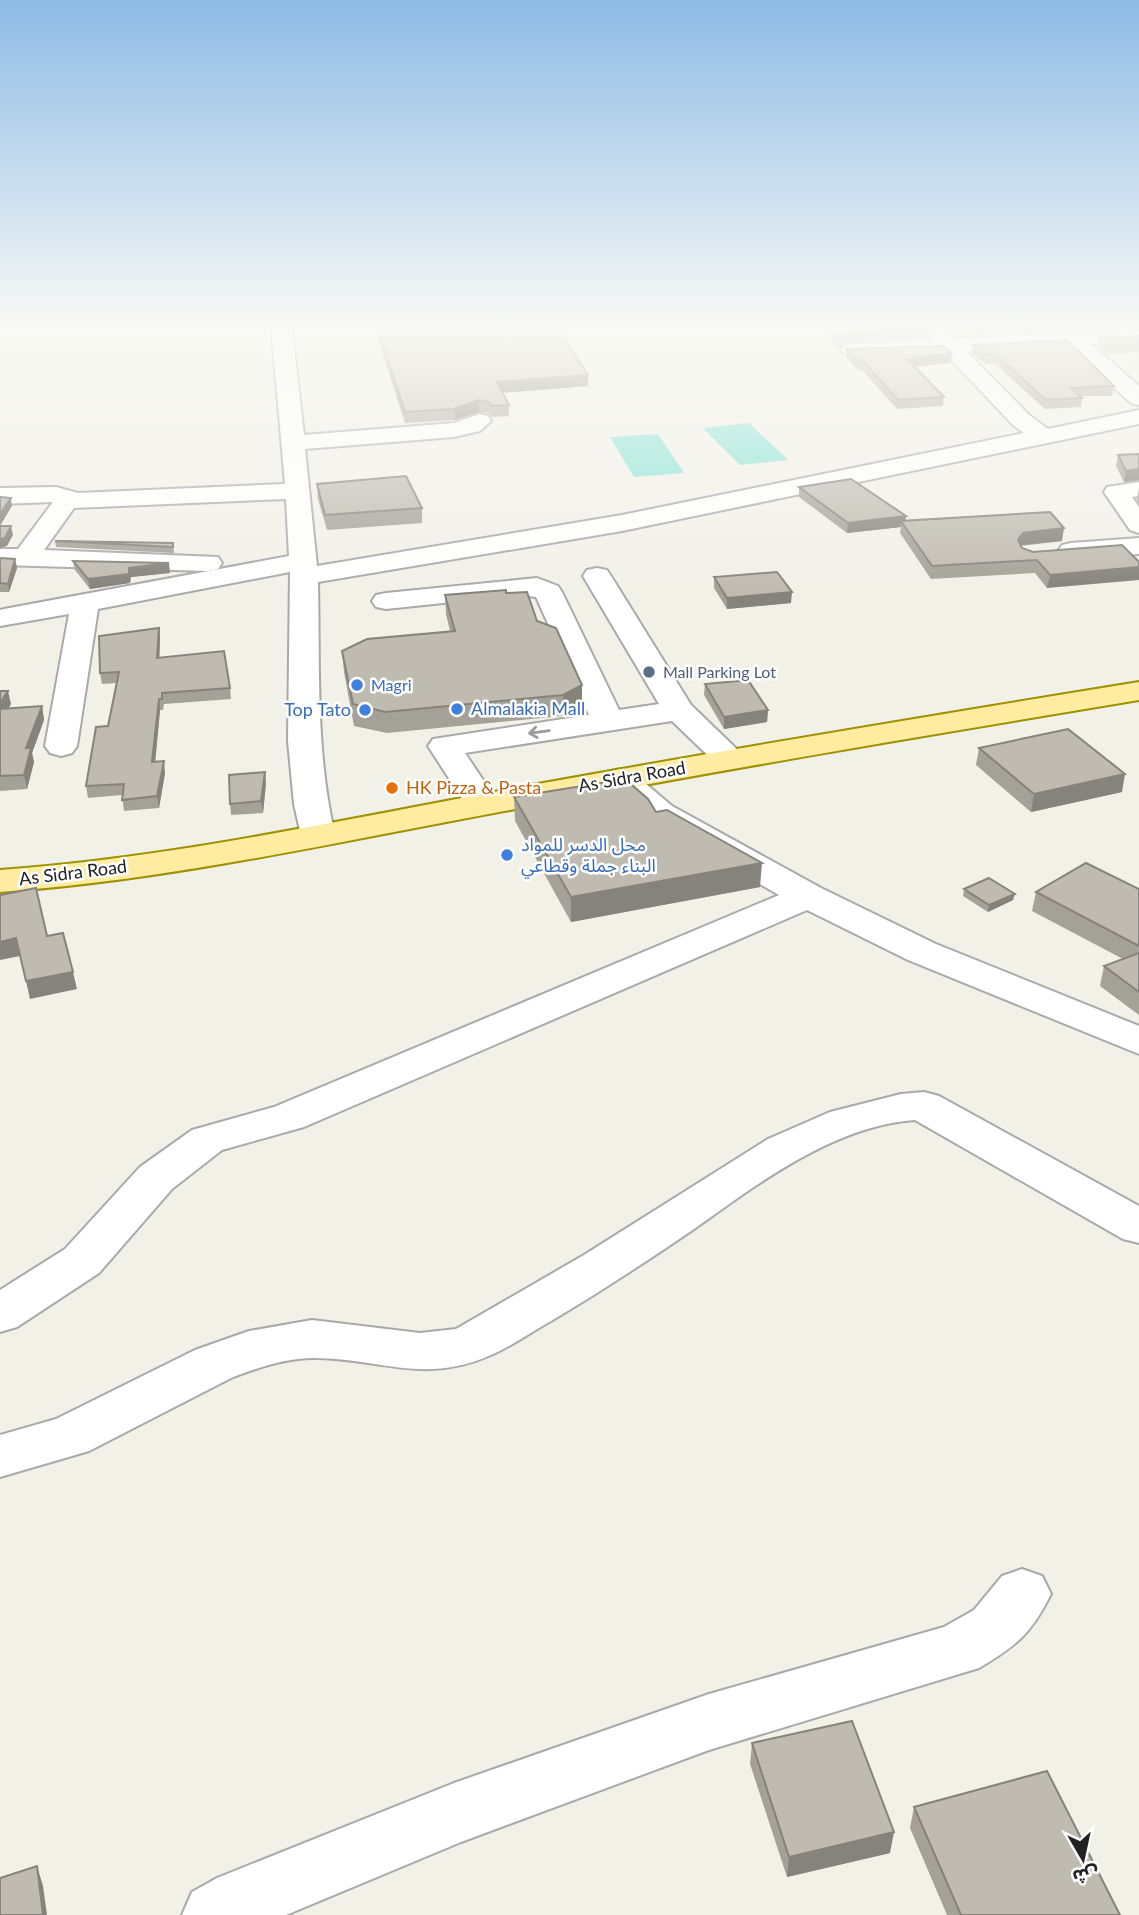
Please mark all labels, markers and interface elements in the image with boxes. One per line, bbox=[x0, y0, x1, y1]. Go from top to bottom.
place label: Mall Parking Lot bbox=[663, 662, 776, 681]
marker: Mall Parking Lot bbox=[641, 664, 657, 680]
place label: Magri bbox=[371, 675, 412, 694]
marker: Magri bbox=[349, 677, 365, 693]
place label: Almalakia Mall bbox=[471, 697, 585, 719]
place label: Top Tato bbox=[284, 698, 351, 720]
marker: Almalakia Mall bbox=[449, 701, 465, 717]
marker: Top Tato bbox=[357, 702, 373, 718]
one-way arrow bbox=[528, 726, 550, 739]
street label: As Sidra Road bbox=[576, 756, 687, 796]
place label: HK Pizza & Pasta bbox=[406, 776, 541, 798]
marker: HK Pizza & Pasta bbox=[384, 780, 400, 796]
place label: محل الدسر للمواد البناء جملة وقطاعي bbox=[521, 833, 656, 879]
marker: محل الدسر للمواد البناء جملة وقطاعي bbox=[499, 847, 515, 863]
street label: As Sidra Road bbox=[18, 854, 128, 890]
north arrow bbox=[1048, 1824, 1118, 1894]
text: ش bbox=[1071, 1863, 1100, 1890]

